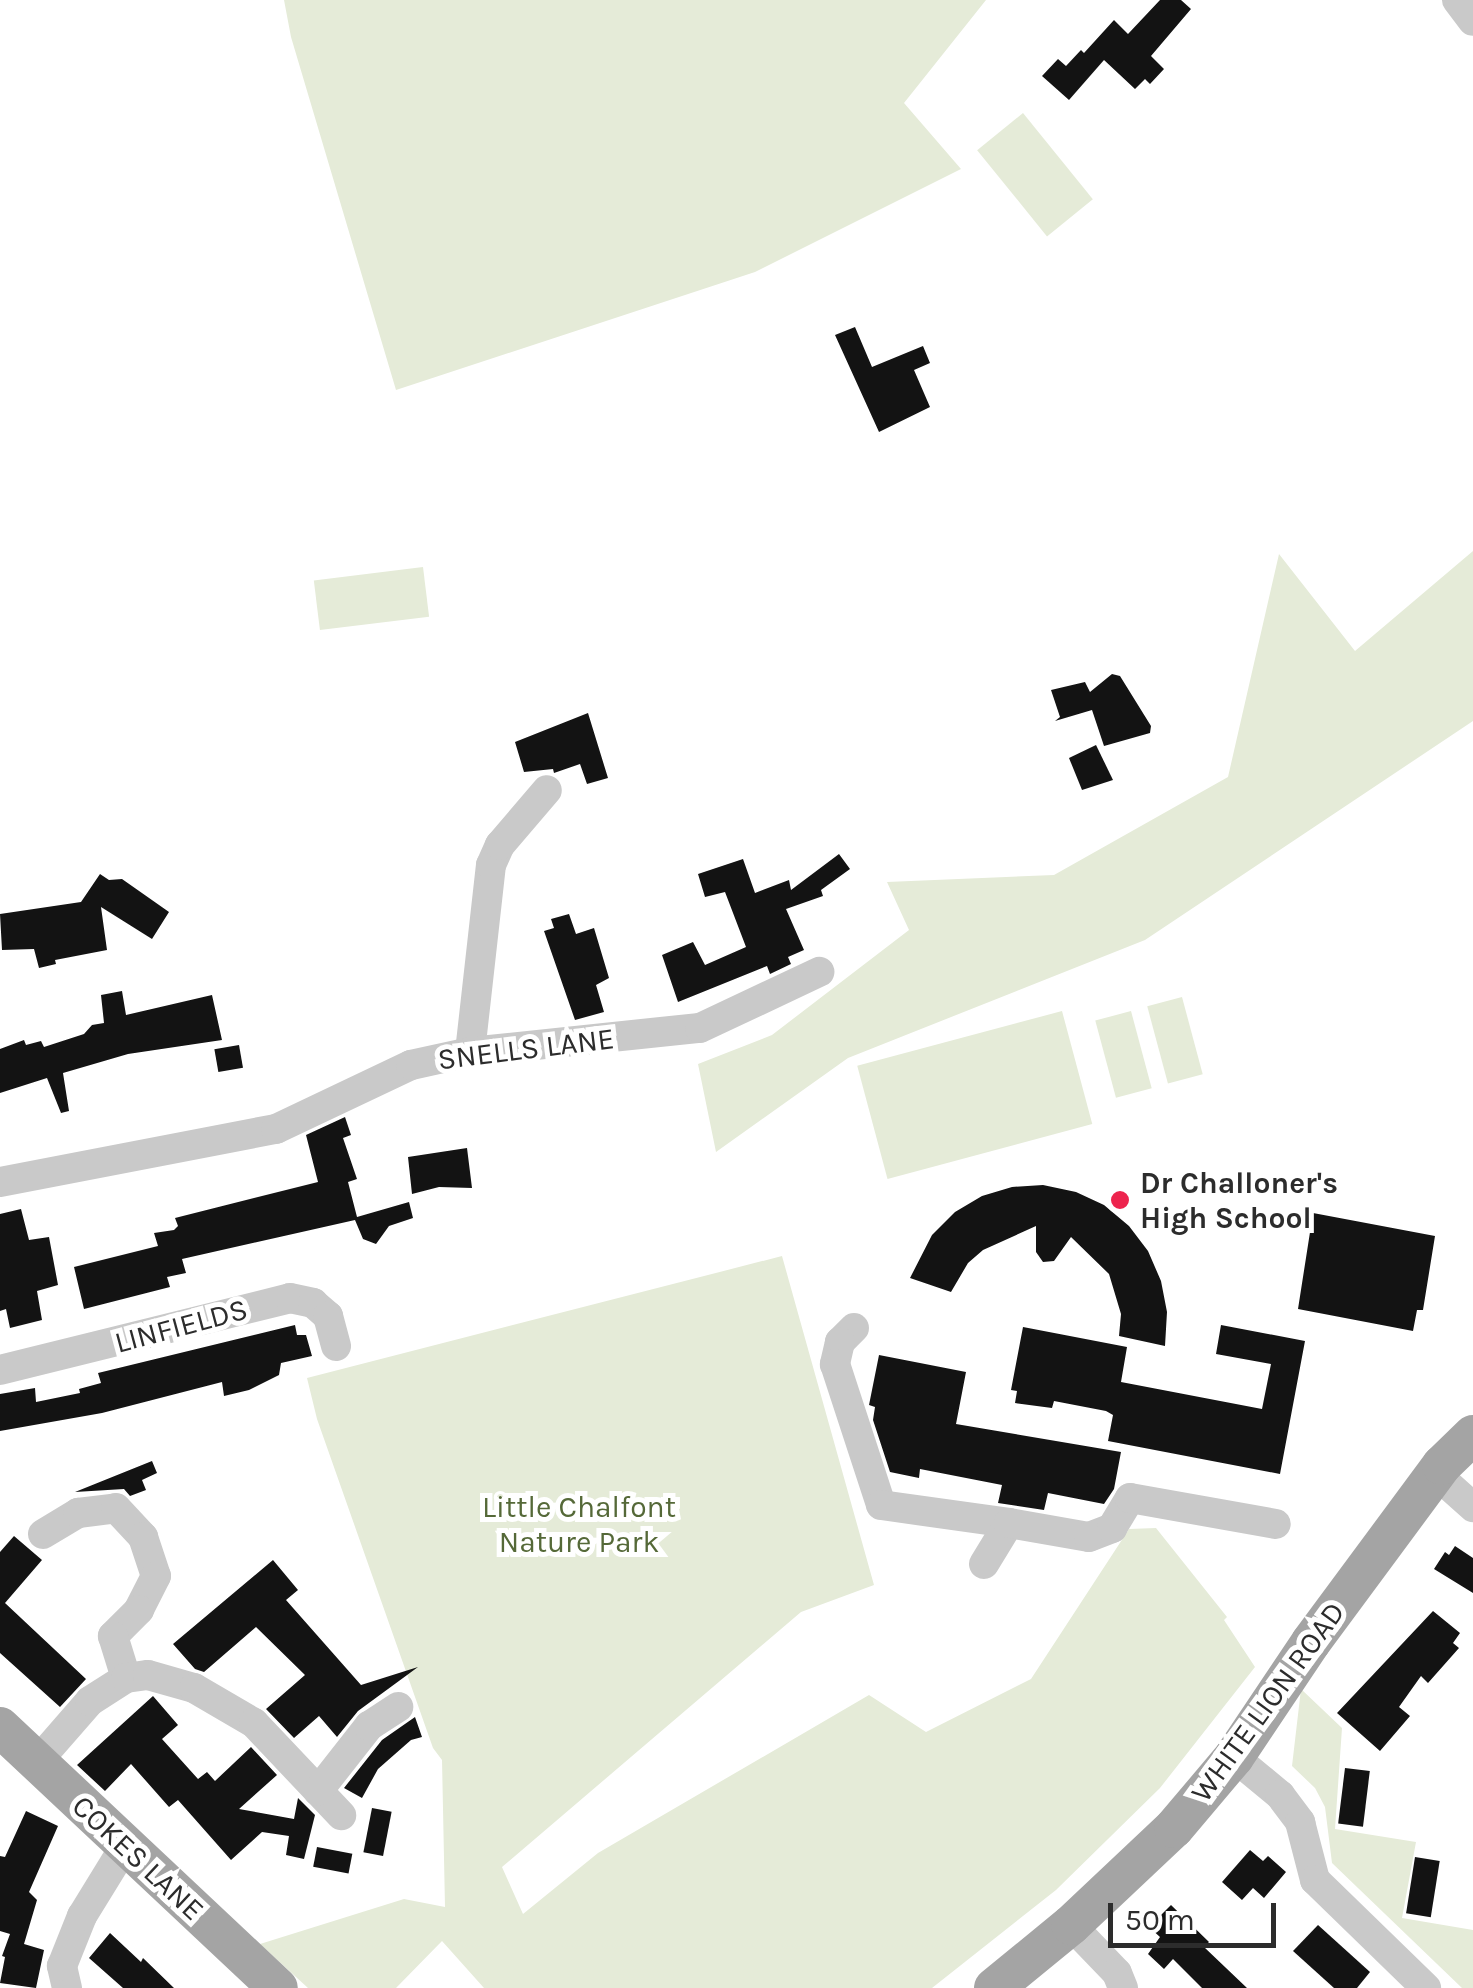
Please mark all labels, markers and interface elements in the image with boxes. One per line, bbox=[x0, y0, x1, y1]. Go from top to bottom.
street label: SNELLS LANE bbox=[436, 1020, 616, 1078]
place label: Dr Challoner's High School bbox=[1140, 1165, 1338, 1236]
marker: Dr Challoner's High School bbox=[1109, 1189, 1131, 1211]
street label: LINFIELDS bbox=[111, 1291, 251, 1361]
park label: Little Chalfont Nature Park bbox=[482, 1489, 676, 1560]
street label: WHITE LION ROAD bbox=[1183, 1595, 1353, 1809]
street label: COKES LANE bbox=[65, 1788, 211, 1928]
scale bar bbox=[1113, 1883, 1280, 1945]
text: 50 m bbox=[1125, 1902, 1195, 1938]

